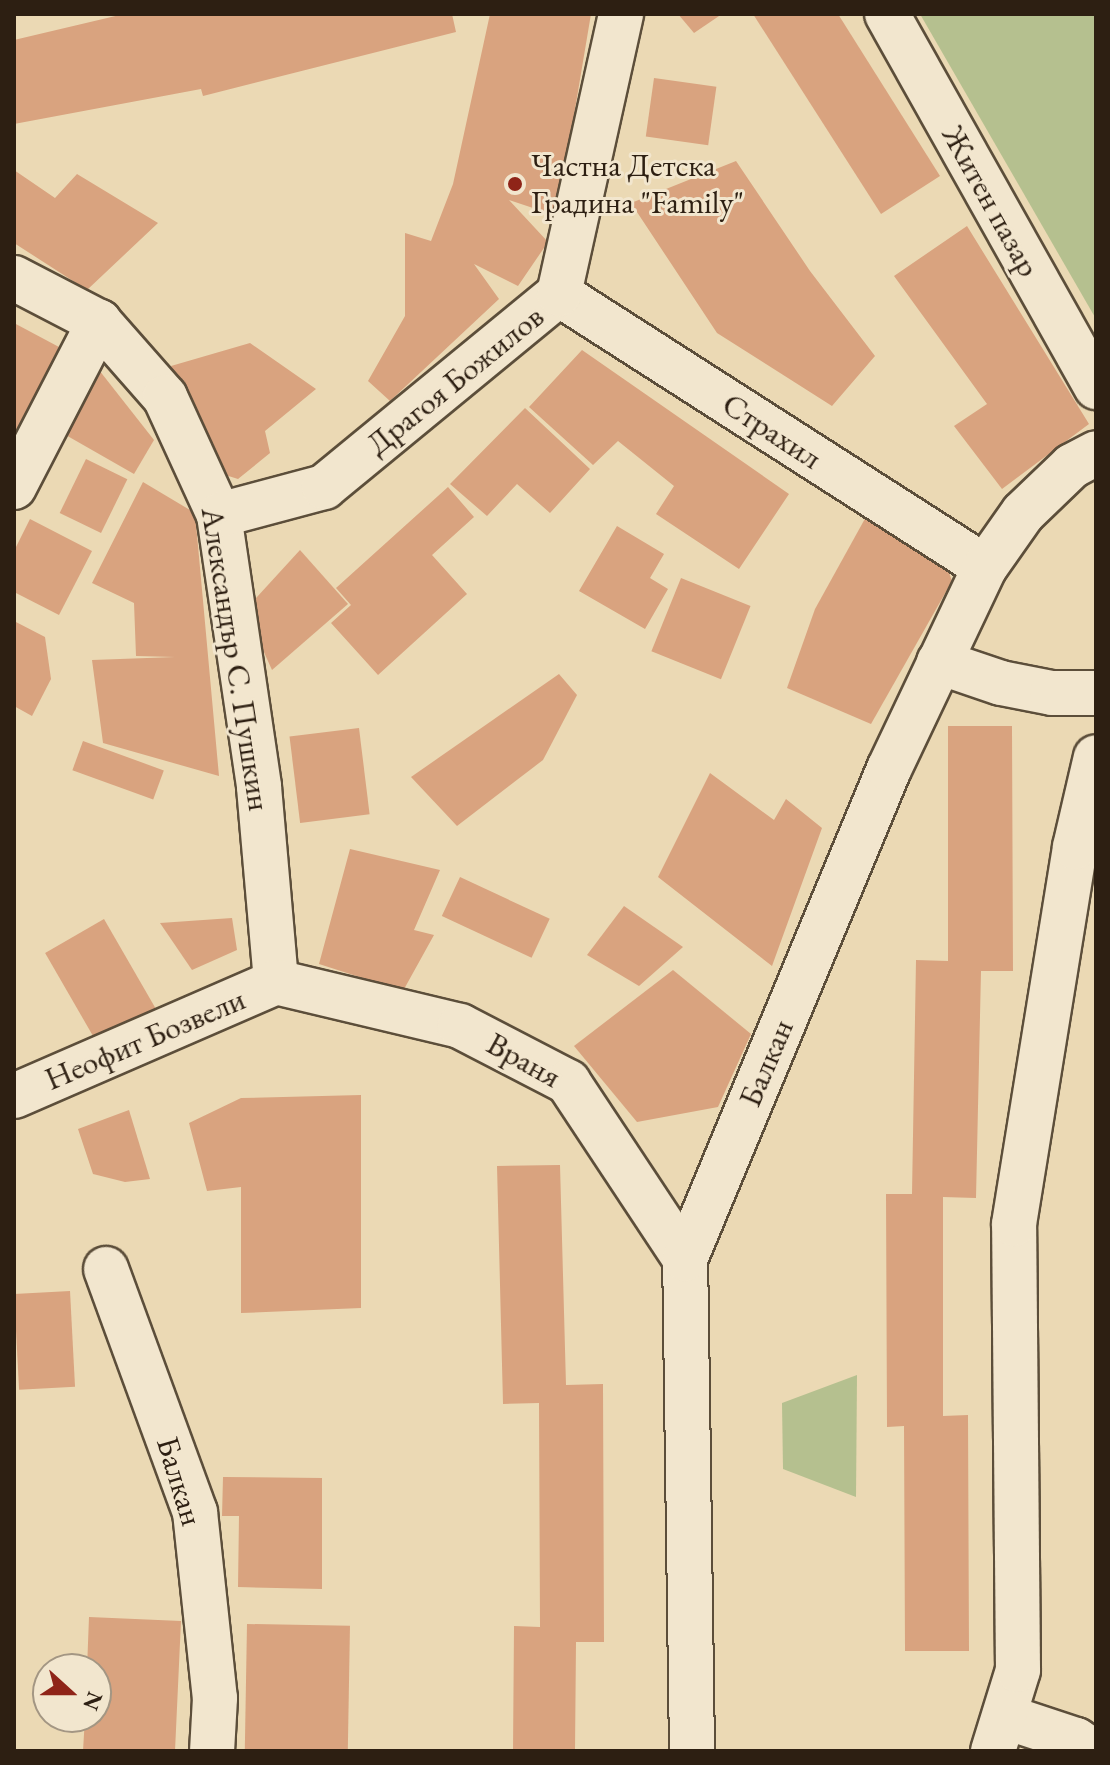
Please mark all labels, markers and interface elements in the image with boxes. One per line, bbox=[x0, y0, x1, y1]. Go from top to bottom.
street label: Житен пазар bbox=[934, 119, 1048, 283]
place label: Частна Детска Градина "Family" bbox=[531, 147, 744, 222]
marker: Частна Детска Градина "Family" bbox=[506, 175, 524, 193]
street label: Драгоя Божилов bbox=[359, 297, 551, 463]
street label: Страхил bbox=[715, 385, 829, 477]
street label: Александър С. Пушкин bbox=[193, 504, 279, 814]
street label: Неофит Бозвели bbox=[39, 980, 251, 1098]
street label: Балкан bbox=[731, 1014, 801, 1112]
street label: Враня bbox=[480, 1024, 568, 1096]
street label: Балкан bbox=[148, 1432, 212, 1530]
north arrow bbox=[32, 1653, 112, 1733]
text: N bbox=[76, 1688, 110, 1715]

